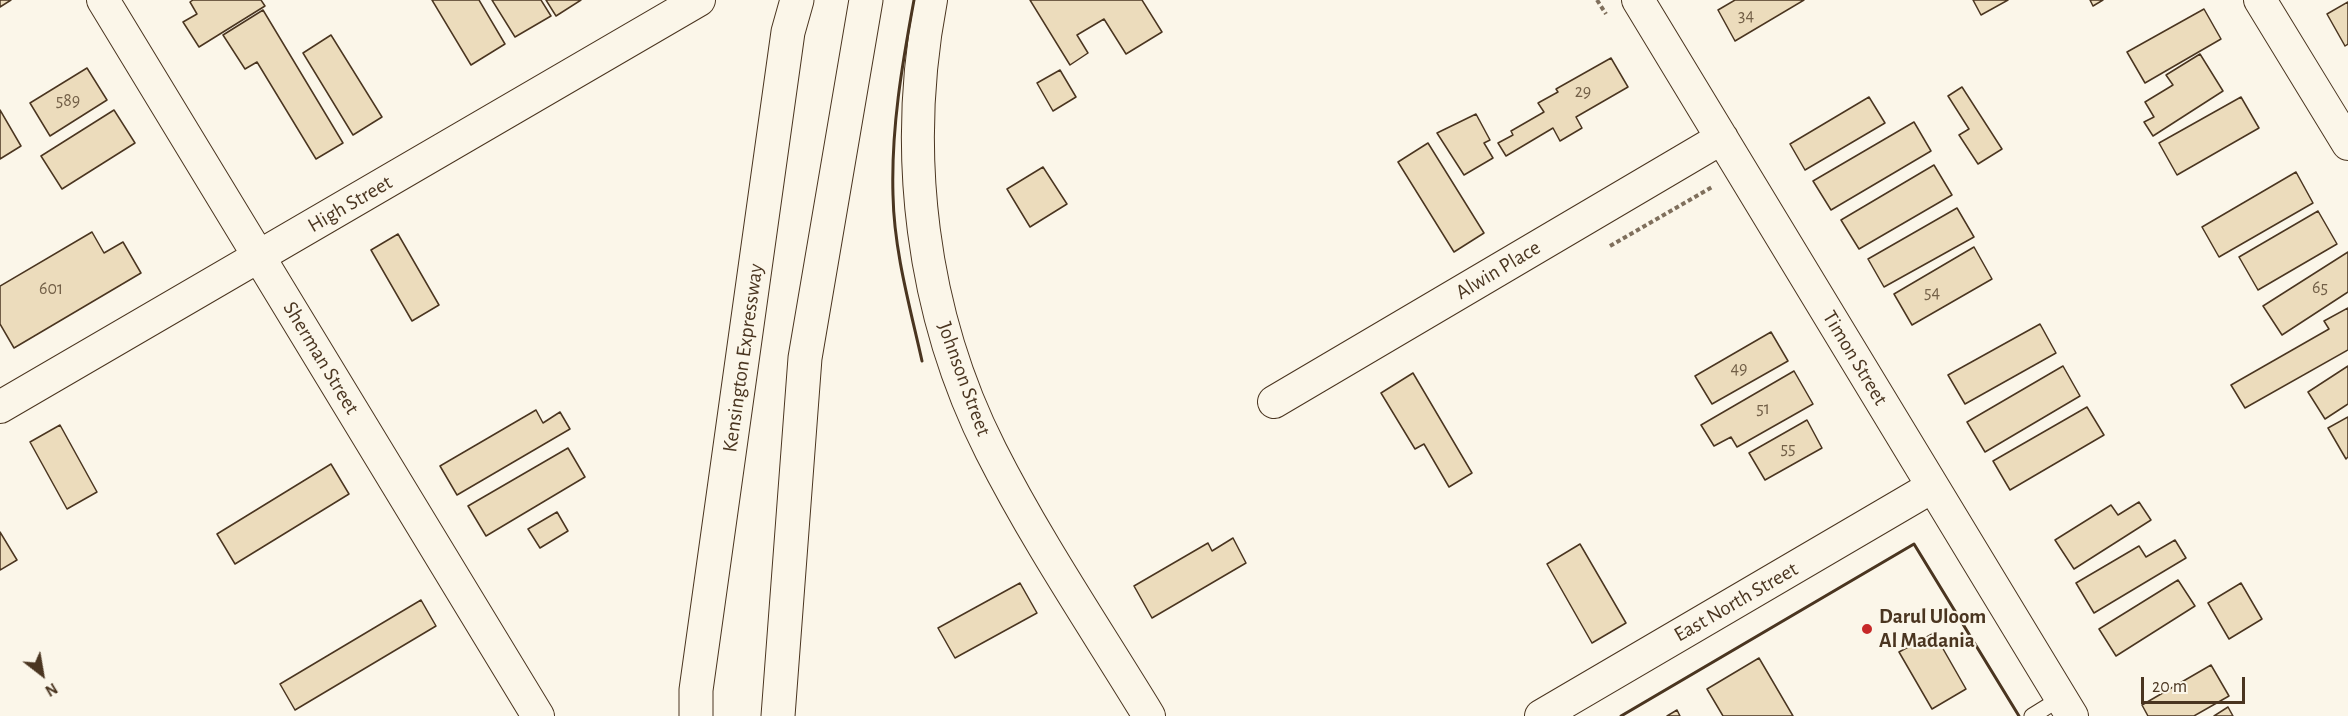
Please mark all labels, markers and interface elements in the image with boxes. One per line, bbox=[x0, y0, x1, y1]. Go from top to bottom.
house number: 34 bbox=[1738, 5, 1754, 27]
house number: 29 bbox=[1575, 81, 1591, 103]
house number: 589 bbox=[56, 90, 80, 112]
street label: High Street bbox=[303, 170, 397, 238]
street label: Alwin Place bbox=[1451, 235, 1545, 305]
street label: Kensington Expressway bbox=[717, 262, 769, 454]
house number: 65 bbox=[2312, 277, 2328, 299]
house number: 601 bbox=[39, 278, 63, 300]
house number: 54 bbox=[1924, 282, 1940, 304]
street label: Sherman Street bbox=[277, 297, 365, 419]
street label: Timon Street bbox=[1817, 306, 1893, 410]
street label: Johnson Street bbox=[932, 319, 996, 439]
house number: 49 bbox=[1730, 358, 1748, 380]
house number: 51 bbox=[1756, 398, 1770, 420]
house number: 55 bbox=[1780, 438, 1796, 460]
street label: East North Street bbox=[1670, 556, 1802, 648]
place label: Darul Uloom Al Madania bbox=[1879, 604, 1986, 654]
marker: Darul Uloom Al Madania bbox=[1860, 622, 1874, 636]
north arrow bbox=[12, 644, 72, 704]
scale bar bbox=[2144, 665, 2248, 703]
text: 20 m bbox=[2152, 678, 2187, 696]
text: N bbox=[42, 680, 60, 699]

